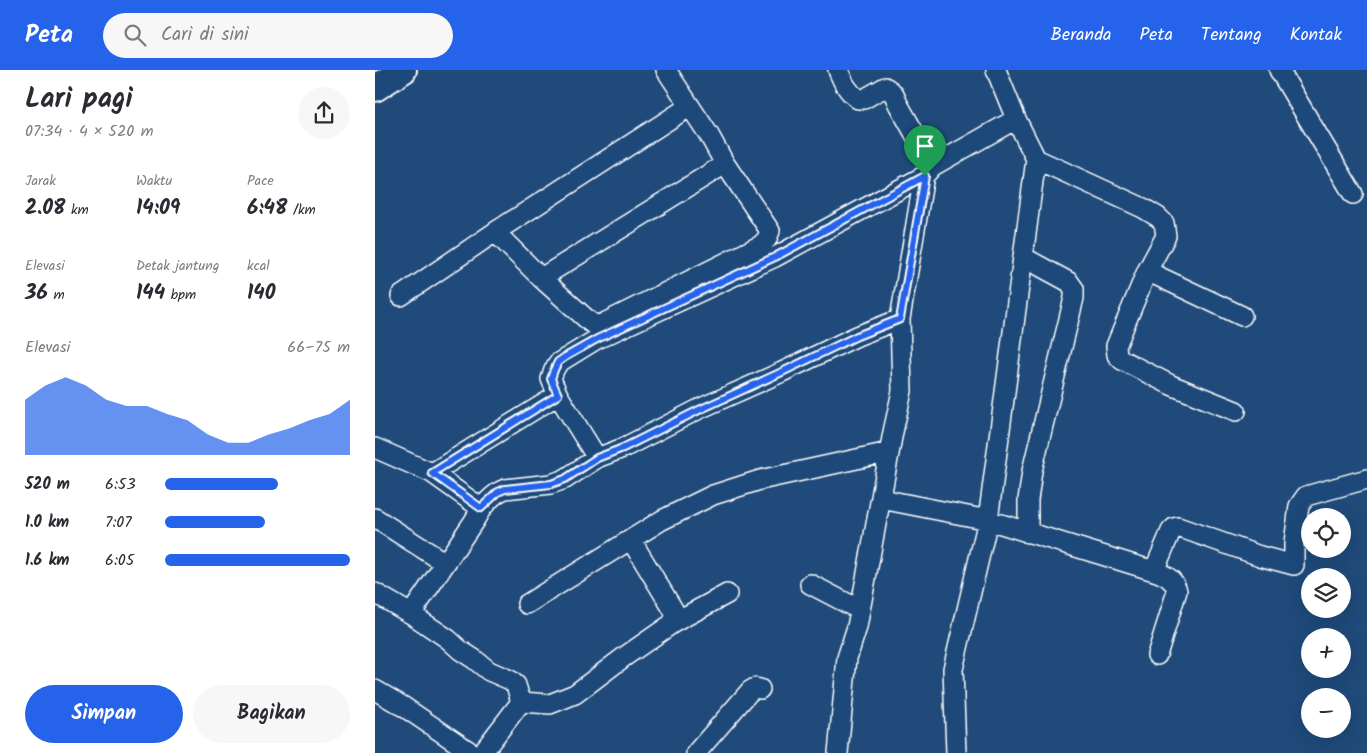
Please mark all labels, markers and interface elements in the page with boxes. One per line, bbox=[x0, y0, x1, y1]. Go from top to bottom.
search box bbox=[103, 13, 453, 58]
text: Peta bbox=[25, 16, 73, 55]
text: Cari di sini bbox=[161, 20, 249, 50]
icon: search bbox=[121, 21, 149, 49]
text: Beranda bbox=[1051, 21, 1112, 50]
text: Peta bbox=[1140, 21, 1173, 50]
text: Tentang bbox=[1201, 21, 1262, 50]
text: Kontak bbox=[1290, 21, 1342, 50]
text: Lari pagi bbox=[25, 77, 133, 122]
button: share bbox=[298, 87, 350, 139]
text: 07:34 · 4 × 520 m bbox=[25, 119, 153, 144]
pin bbox=[904, 125, 946, 176]
icon: arrive bbox=[911, 132, 939, 160]
text: Jarak bbox=[25, 170, 56, 192]
text: Waktu bbox=[136, 170, 172, 192]
text: Pace bbox=[247, 170, 274, 192]
text: 2.08 bbox=[25, 192, 65, 225]
text: 14:09 bbox=[136, 192, 180, 225]
text: 6:48 bbox=[247, 192, 287, 225]
text: km bbox=[65, 199, 89, 221]
text: /km bbox=[287, 199, 316, 221]
text: Elevasi bbox=[25, 255, 65, 277]
text: Detak jantung bbox=[136, 255, 219, 277]
text: kcal bbox=[247, 255, 270, 277]
text: 36 bbox=[25, 277, 48, 310]
text: 144 bbox=[136, 277, 165, 310]
text: 140 bbox=[247, 277, 276, 310]
text: m bbox=[48, 284, 65, 306]
text: bpm bbox=[165, 284, 196, 306]
text: Elevasi bbox=[25, 335, 70, 360]
text: 66–75 m bbox=[287, 335, 350, 360]
text: 520 m bbox=[25, 472, 70, 497]
text: 6:53 bbox=[105, 472, 136, 497]
map controls bbox=[1301, 508, 1351, 738]
button: locate bbox=[1301, 508, 1351, 558]
text: 1.0 km bbox=[25, 510, 69, 535]
text: 7:07 bbox=[105, 510, 132, 535]
text: 1.6 km bbox=[25, 548, 69, 573]
text: 6:05 bbox=[105, 548, 134, 573]
button: layers bbox=[1301, 568, 1351, 618]
button: + bbox=[1301, 628, 1351, 678]
button: Simpan bbox=[25, 685, 183, 743]
button: Bagikan bbox=[193, 685, 350, 743]
button: − bbox=[1301, 688, 1351, 738]

